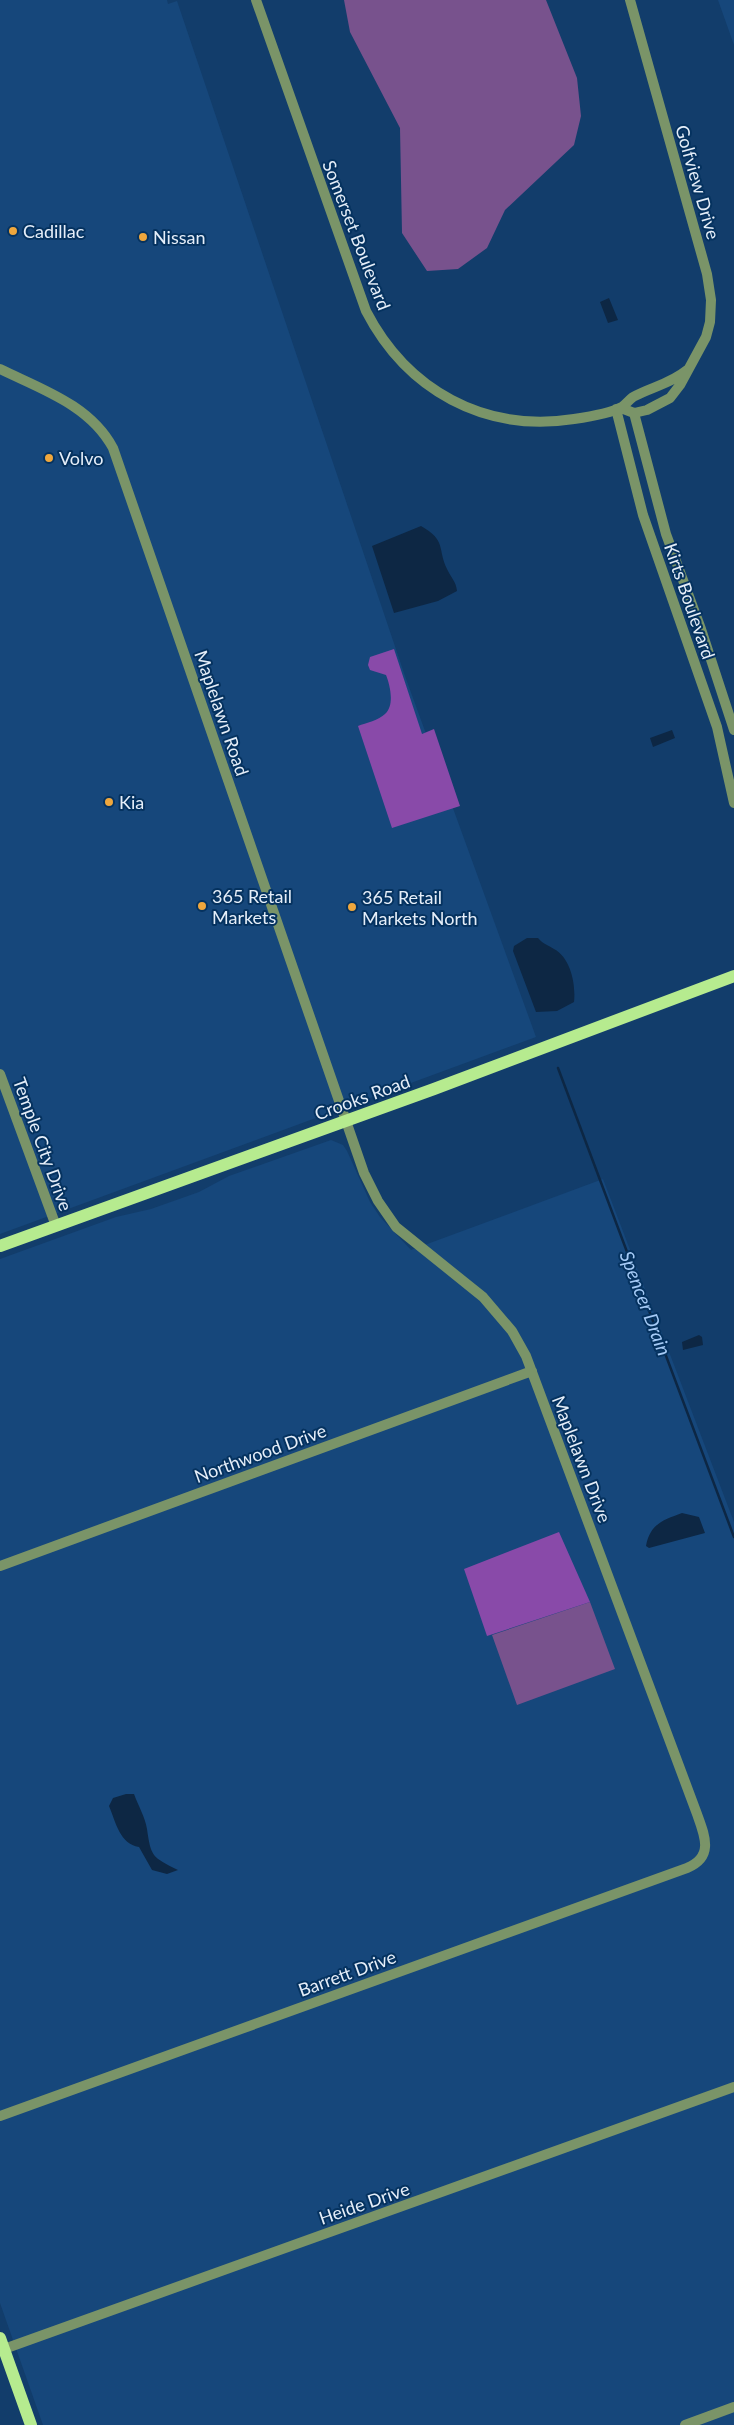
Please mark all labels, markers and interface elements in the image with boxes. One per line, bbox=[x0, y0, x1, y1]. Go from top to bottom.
street label: Golfview Drive bbox=[671, 122, 725, 242]
street label: Somerset Boulevard bbox=[318, 157, 396, 313]
place label: Cadillac bbox=[23, 220, 85, 242]
marker: Cadillac bbox=[7, 225, 19, 237]
place label: Nissan bbox=[153, 226, 206, 248]
marker: Nissan bbox=[137, 231, 149, 243]
place label: Volvo bbox=[59, 447, 104, 469]
marker: Volvo bbox=[43, 452, 55, 464]
street label: Kirts Boulevard bbox=[660, 540, 720, 662]
street label: Maplelawn Road bbox=[190, 647, 254, 779]
place label: Kia bbox=[119, 791, 144, 813]
marker: Kia bbox=[103, 796, 115, 808]
place label: 365 Retail Markets bbox=[212, 885, 292, 928]
place label: 365 Retail Markets North bbox=[362, 886, 478, 929]
marker: 365 Retail Markets bbox=[196, 900, 208, 912]
marker: 365 Retail Markets North bbox=[346, 901, 358, 913]
street label: Crooks Road bbox=[311, 1070, 413, 1124]
street label: Temple City Drive bbox=[9, 1074, 77, 1214]
water label: Spencer Drain bbox=[616, 1247, 676, 1359]
street label: Maplelawn Drive bbox=[548, 1392, 616, 1526]
street label: Northwood Drive bbox=[191, 1419, 329, 1487]
street label: Barrett Drive bbox=[295, 1945, 399, 2001]
street label: Heide Drive bbox=[316, 2177, 412, 2229]

